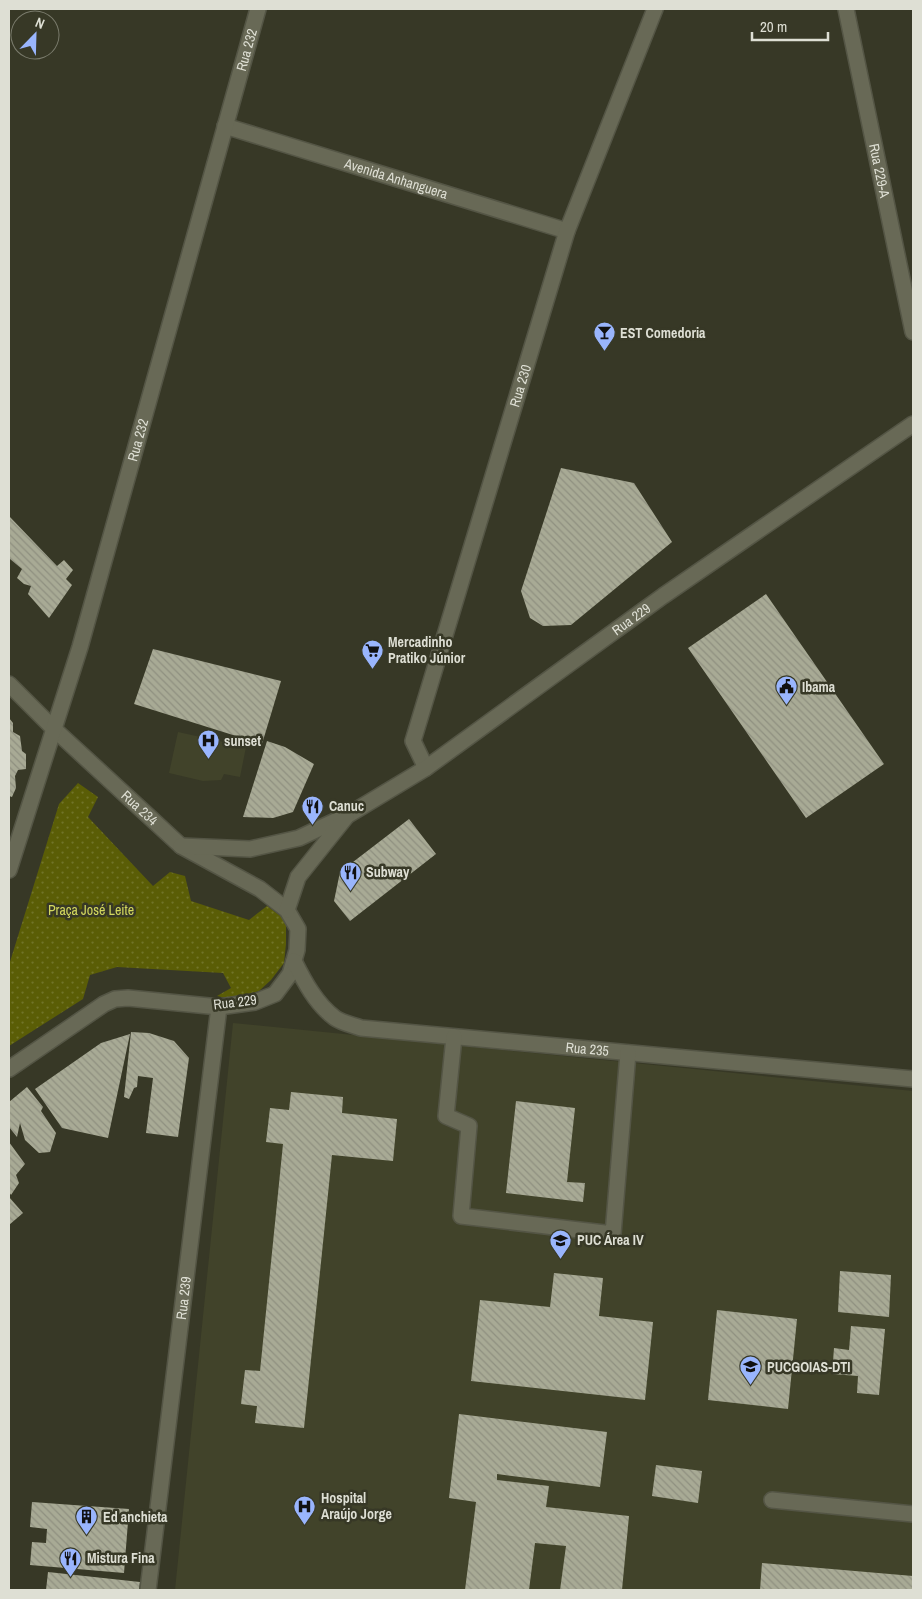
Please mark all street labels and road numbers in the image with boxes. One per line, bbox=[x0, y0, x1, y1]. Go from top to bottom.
street label: Rua 232 bbox=[232, 26, 261, 73]
street label: Rua 229-A bbox=[865, 142, 894, 200]
street label: Avenida Anhanguera bbox=[341, 154, 451, 203]
street label: Rua 230 bbox=[505, 362, 535, 409]
street label: Rua 232 bbox=[123, 417, 152, 463]
street label: Rua 229 bbox=[608, 599, 654, 639]
street label: Rua 234 bbox=[118, 787, 162, 830]
street label: Rua 229 bbox=[212, 990, 258, 1014]
street label: Rua 235 bbox=[565, 1038, 610, 1060]
street label: Rua 239 bbox=[172, 1276, 195, 1321]

